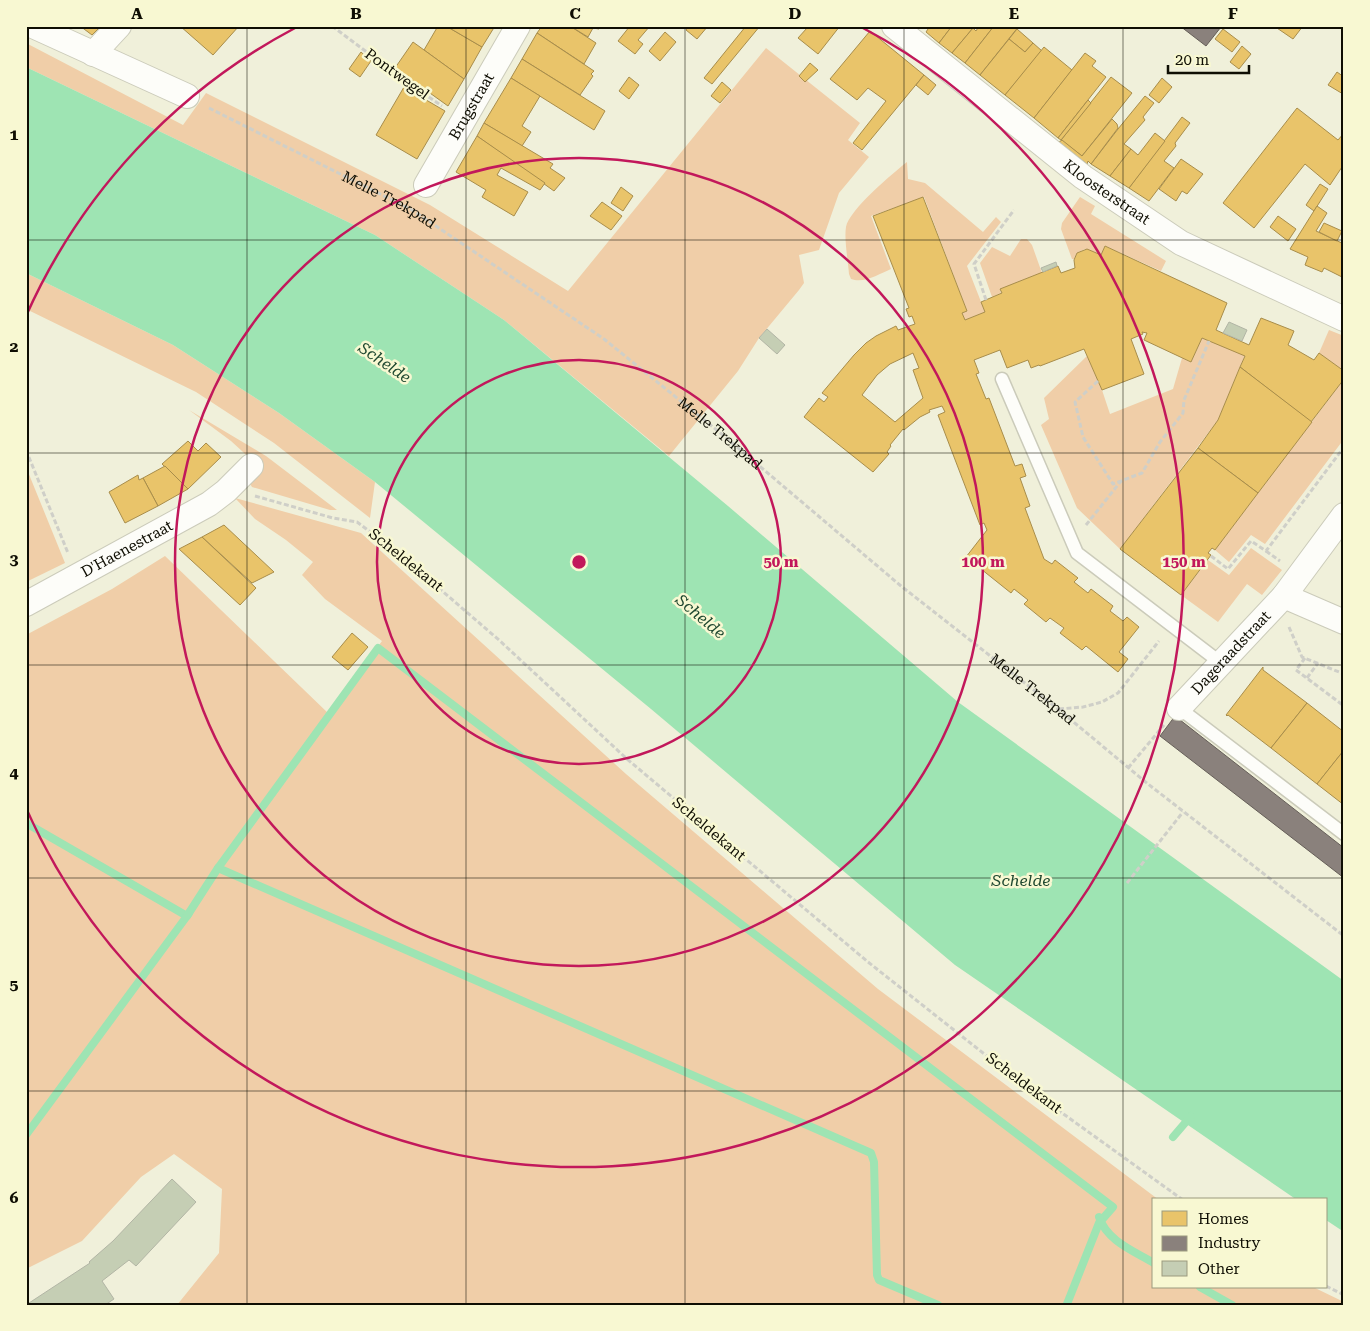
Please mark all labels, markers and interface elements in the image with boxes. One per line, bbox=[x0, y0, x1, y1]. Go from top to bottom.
text: A bbox=[131, 4, 143, 23]
text: B bbox=[350, 4, 362, 23]
text: C bbox=[569, 4, 581, 23]
text: D bbox=[789, 4, 802, 23]
text: E bbox=[1009, 4, 1019, 23]
text: F bbox=[1228, 4, 1238, 23]
scale bar bbox=[1168, 42, 1249, 74]
street label: Pontwegel bbox=[361, 45, 433, 104]
text: 20 m bbox=[1175, 51, 1210, 69]
street label: Brugstraat bbox=[445, 69, 498, 143]
text: 1 bbox=[10, 125, 19, 144]
street label: Kloosterstraat bbox=[1060, 156, 1154, 229]
street label: Melle Trekpad bbox=[339, 167, 440, 233]
text: 2 bbox=[10, 337, 19, 356]
water label: Schelde bbox=[354, 338, 414, 387]
street label: Melle Trekpad bbox=[674, 393, 766, 474]
street label: D'Haenestraat bbox=[78, 516, 176, 581]
street label: Scheldekant bbox=[365, 525, 447, 596]
text: 3 bbox=[10, 550, 19, 569]
centre of rings bbox=[570, 553, 588, 571]
text: 50 m bbox=[763, 553, 799, 571]
text: 100 m bbox=[961, 553, 1005, 571]
text: 150 m bbox=[1162, 553, 1206, 571]
water label: Schelde bbox=[671, 590, 729, 643]
street label: Dageraadstraat bbox=[1187, 607, 1275, 698]
street label: Melle Trekpad bbox=[986, 650, 1079, 729]
text: 4 bbox=[10, 763, 19, 782]
street label: Scheldekant bbox=[669, 793, 750, 865]
water label: Schelde bbox=[991, 871, 1050, 890]
text: 5 bbox=[10, 975, 19, 994]
street label: Scheldekant bbox=[982, 1049, 1066, 1118]
text: 6 bbox=[10, 1188, 19, 1207]
legend bbox=[1152, 1198, 1328, 1288]
text: Homes bbox=[1198, 1210, 1249, 1228]
text: Industry bbox=[1198, 1234, 1260, 1252]
text: Other bbox=[1198, 1260, 1240, 1278]

